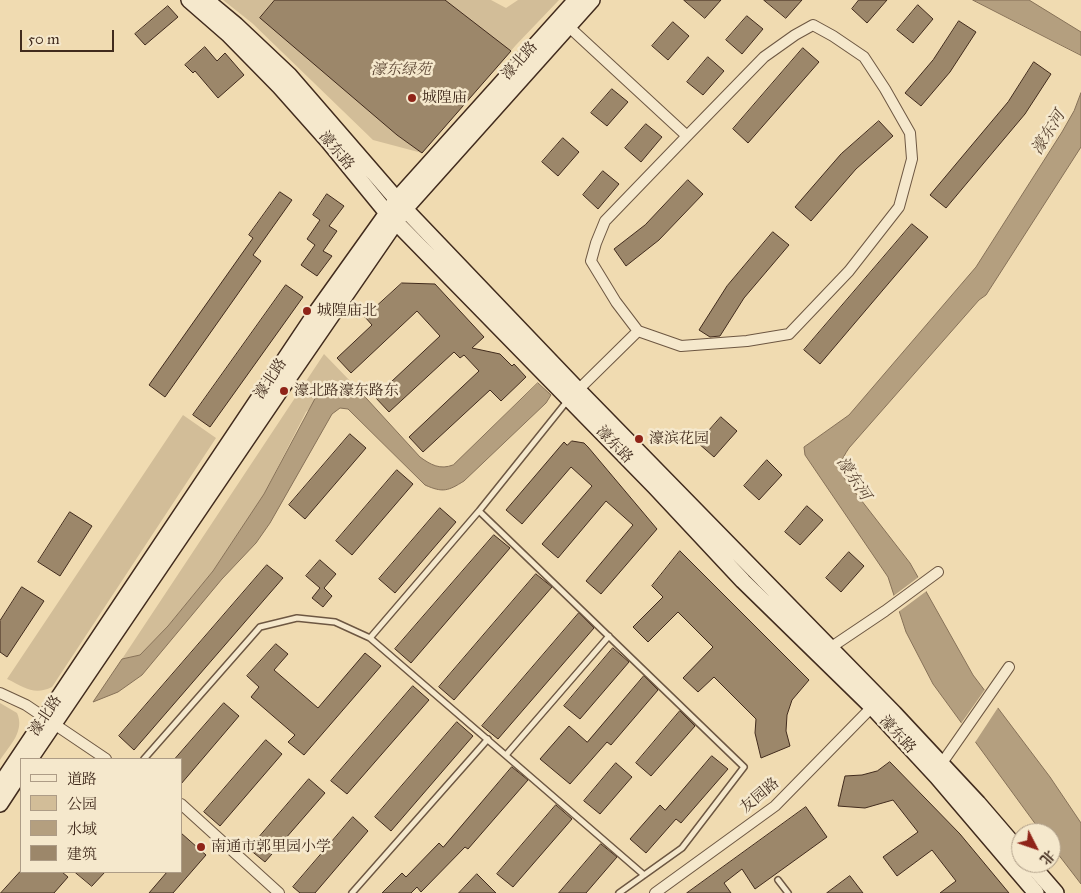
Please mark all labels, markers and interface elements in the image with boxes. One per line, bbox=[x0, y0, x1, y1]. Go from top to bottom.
scale bar bbox=[22, 20, 116, 52]
text: 50 m bbox=[28, 30, 60, 48]
street label: 濠北路 bbox=[498, 38, 542, 84]
park label: 濠东绿苑 bbox=[371, 61, 431, 79]
place label: 城隍庙 bbox=[422, 89, 467, 107]
marker: 城隍庙 bbox=[406, 92, 418, 104]
water label: 濠东河 bbox=[1028, 108, 1070, 158]
street label: 濠东路 bbox=[315, 128, 357, 174]
place label: 城隍庙北 bbox=[317, 302, 377, 320]
marker: 城隍庙北 bbox=[301, 305, 313, 317]
street label: 濠北路 bbox=[251, 355, 291, 403]
place label: 濠北路濠东路东 bbox=[294, 382, 399, 400]
marker: 濠北路濠东路东 bbox=[278, 385, 290, 397]
street label: 濠东路 bbox=[592, 423, 636, 467]
place label: 濠滨花园 bbox=[649, 430, 709, 448]
marker: 濠滨花园 bbox=[633, 433, 645, 445]
water label: 濠东河 bbox=[832, 454, 874, 504]
street label: 濠北路 bbox=[26, 692, 66, 740]
street label: 濠东路 bbox=[875, 712, 919, 758]
legend bbox=[20, 758, 182, 873]
text: 道路 bbox=[67, 770, 97, 788]
street label: 友园路 bbox=[737, 775, 783, 817]
text: 公园 bbox=[67, 795, 97, 813]
text: 水域 bbox=[67, 820, 97, 838]
north arrow bbox=[1011, 823, 1061, 873]
place label: 南通市郭里园小学 bbox=[211, 838, 331, 856]
marker: 南通市郭里园小学 bbox=[195, 841, 207, 853]
text: 建筑 bbox=[67, 845, 97, 863]
text: 北 bbox=[1036, 847, 1058, 868]

